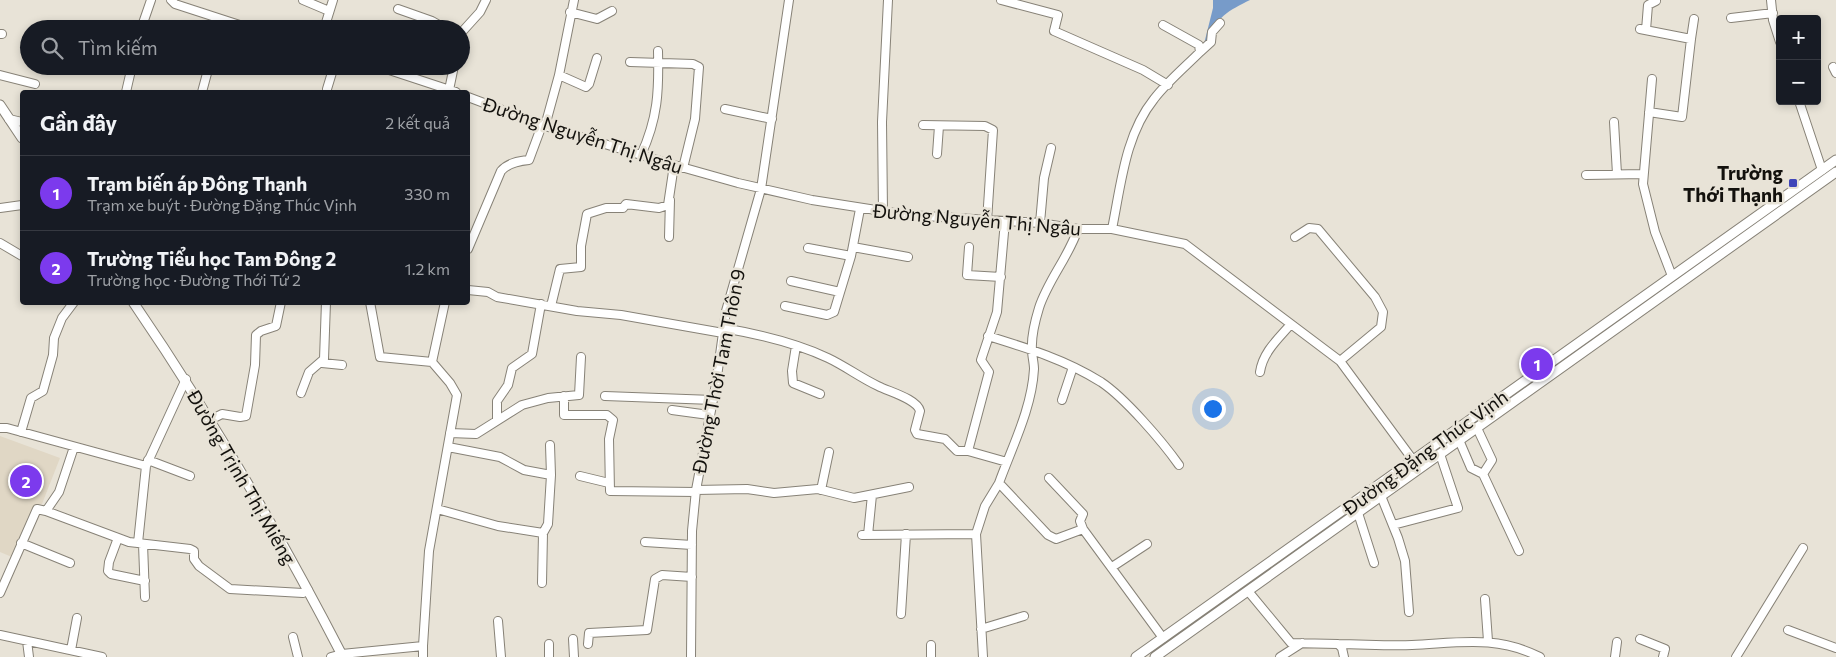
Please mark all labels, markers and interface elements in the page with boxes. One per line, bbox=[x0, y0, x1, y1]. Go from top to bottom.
map controls bbox=[1776, 15, 1821, 105]
button: + bbox=[1776, 15, 1821, 60]
search box bbox=[20, 20, 470, 75]
icon: search bbox=[38, 34, 66, 62]
text: Tìm kiếm bbox=[78, 36, 157, 59]
button: − bbox=[1776, 60, 1821, 105]
street label: Đường Nguyễn Thị Ngâu bbox=[479, 92, 686, 178]
text: Gần đây bbox=[40, 110, 117, 135]
text: 2 kết quả bbox=[385, 113, 450, 132]
place label: Trường Thới Thạnh bbox=[1683, 161, 1784, 207]
text: Trạm biến áp Đông Thạnh bbox=[87, 172, 307, 195]
marker: Trường Thới Thạnh bbox=[1787, 177, 1799, 189]
text: 1 bbox=[52, 184, 60, 203]
text: 330 m bbox=[404, 184, 450, 203]
text: Trạm xe buýt · Đường Đặng Thúc Vịnh bbox=[87, 195, 357, 214]
street label: Đường Nguyễn Thị Ngâu bbox=[871, 198, 1082, 240]
text: Trường Tiểu học Tam Đông 2 bbox=[87, 247, 336, 270]
text: 2 bbox=[51, 259, 61, 278]
text: 1.2 km bbox=[405, 259, 450, 278]
street label: Đường Thời Tam Thôn 9 bbox=[687, 267, 749, 476]
text: Trường học · Đường Thới Tứ 2 bbox=[87, 270, 301, 289]
pin: 1 bbox=[1521, 345, 1553, 383]
street label: Đường Trịnh Thị Miếng bbox=[182, 385, 301, 568]
street label: Đường Đặng Thúc Vịnh bbox=[1337, 385, 1512, 520]
your location bbox=[1200, 396, 1226, 422]
pin: 2 bbox=[10, 462, 42, 500]

